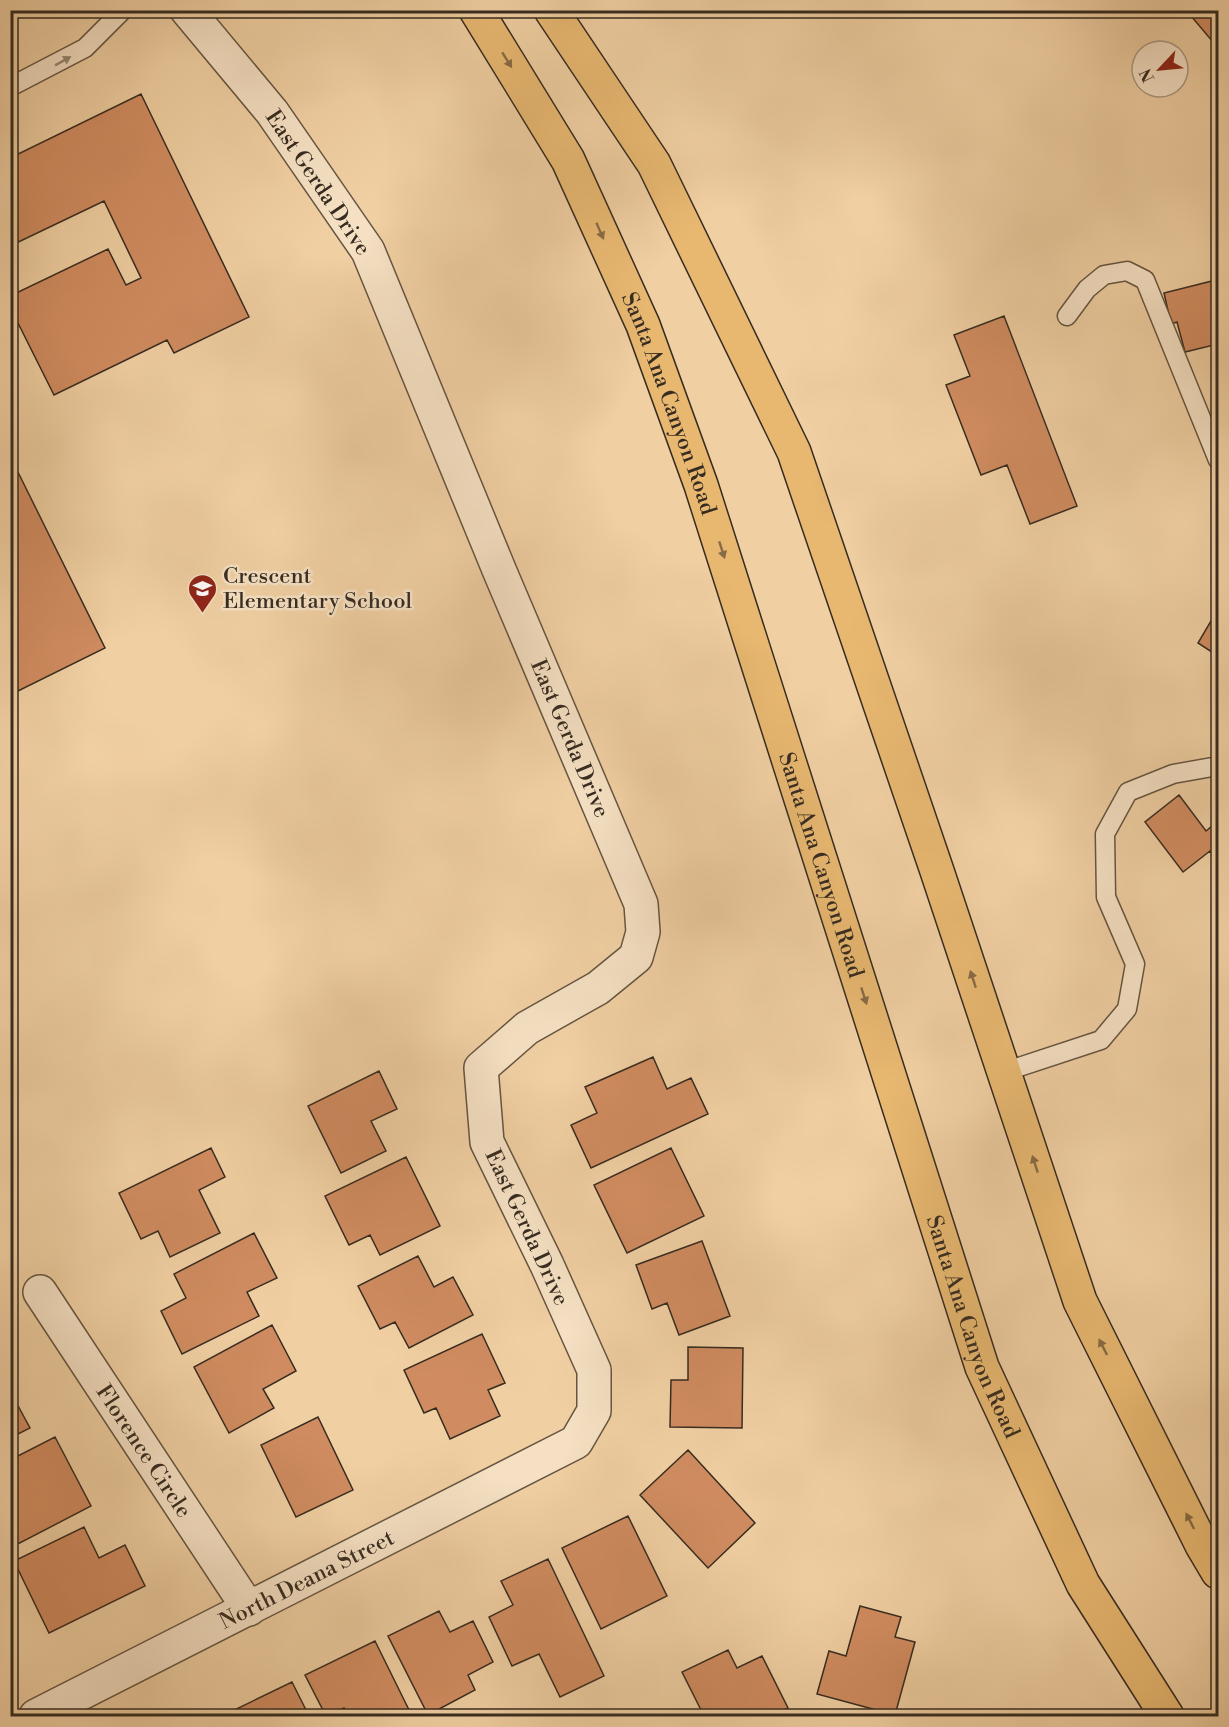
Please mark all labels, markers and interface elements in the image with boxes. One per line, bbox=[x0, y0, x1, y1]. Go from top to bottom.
north arrow bbox=[1130, 39, 1190, 99]
one-way arrow bbox=[501, 52, 512, 68]
one-way arrow bbox=[54, 56, 71, 66]
text: N bbox=[1136, 65, 1159, 85]
street label: East Gerda Drive bbox=[259, 105, 376, 261]
one-way arrow bbox=[595, 223, 605, 241]
street label: Santa Ana Canyon Road bbox=[615, 288, 722, 519]
one-way arrow bbox=[718, 541, 727, 559]
place label: Crescent Elementary School bbox=[223, 563, 413, 615]
school or university icon: Crescent Elementary School bbox=[186, 572, 218, 614]
street label: East Gerda Drive bbox=[524, 655, 615, 822]
street label: Santa Ana Canyon Road bbox=[772, 749, 869, 982]
one-way arrow bbox=[968, 970, 977, 988]
one-way arrow bbox=[860, 987, 869, 1005]
street label: East Gerda Drive bbox=[479, 1145, 575, 1310]
one-way arrow bbox=[1029, 1155, 1039, 1173]
street label: Santa Ana Canyon Road bbox=[920, 1212, 1025, 1443]
one-way arrow bbox=[1098, 1338, 1107, 1355]
street label: Florence Circle bbox=[90, 1380, 197, 1523]
one-way arrow bbox=[1185, 1513, 1195, 1530]
street label: North Deana Street bbox=[215, 1525, 399, 1636]

